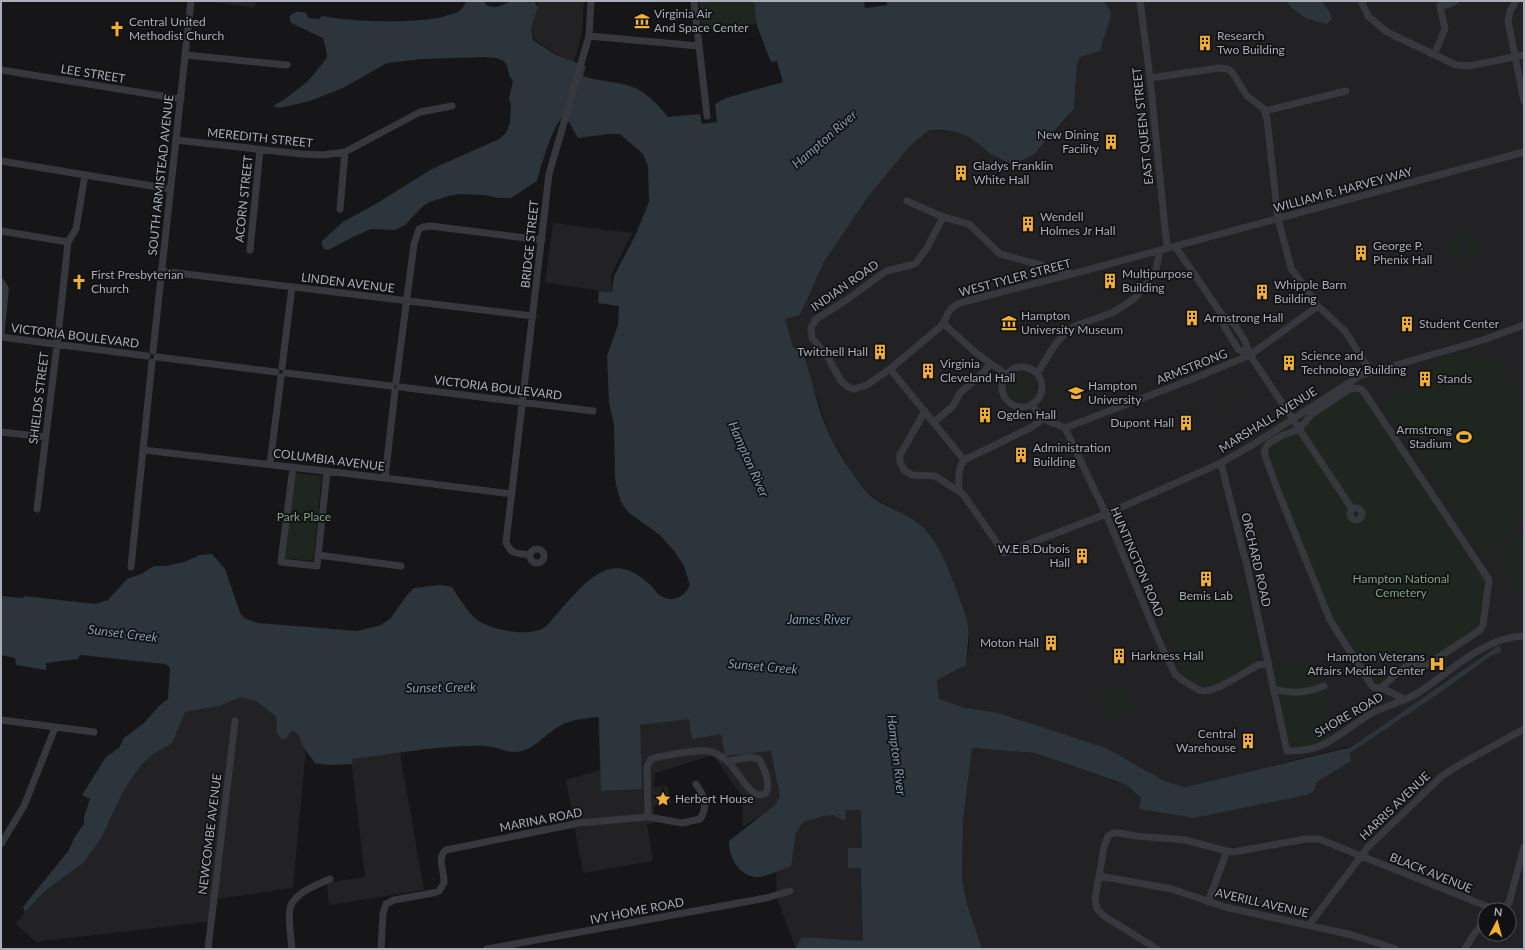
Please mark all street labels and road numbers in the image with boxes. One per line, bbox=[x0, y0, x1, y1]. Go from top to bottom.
street label: LEE STREET bbox=[60, 61, 126, 86]
street label: EAST QUEEN STREET bbox=[1129, 67, 1156, 185]
street label: SOUTH ARMISTEAD AVENUE bbox=[145, 94, 176, 256]
street label: MEREDITH STREET bbox=[206, 124, 314, 151]
street label: ACORN STREET bbox=[231, 155, 256, 243]
street label: WILLIAM R. HARVEY WAY bbox=[1272, 164, 1415, 215]
street label: BRIDGE STREET bbox=[517, 199, 542, 289]
street label: WEST TYLER STREET bbox=[957, 255, 1073, 300]
street label: INDIAN ROAD bbox=[808, 257, 882, 315]
street label: LINDEN AVENUE bbox=[300, 269, 396, 296]
street label: VICTORIA BOULEVARD bbox=[10, 320, 140, 351]
street label: ARMSTRONG bbox=[1154, 345, 1230, 388]
street label: SHIELDS STREET bbox=[25, 351, 52, 445]
street label: VICTORIA BOULEVARD bbox=[433, 372, 563, 403]
street label: MARSHALL AVENUE bbox=[1216, 383, 1320, 456]
street label: COLUMBIA AVENUE bbox=[272, 445, 386, 474]
street label: HUNTINGTON ROAD bbox=[1107, 505, 1167, 619]
street label: ORCHARD ROAD bbox=[1238, 511, 1275, 608]
street label: SHORE ROAD bbox=[1312, 689, 1386, 740]
street label: HARRIS AVENUE bbox=[1356, 768, 1433, 843]
street label: NEWCOMBE AVENUE bbox=[195, 773, 224, 895]
street label: MARINA ROAD bbox=[498, 804, 584, 835]
street label: BLACK AVENUE bbox=[1388, 849, 1475, 896]
street label: AVERILL AVENUE bbox=[1214, 884, 1310, 921]
street label: IVY HOME ROAD bbox=[589, 894, 685, 927]

